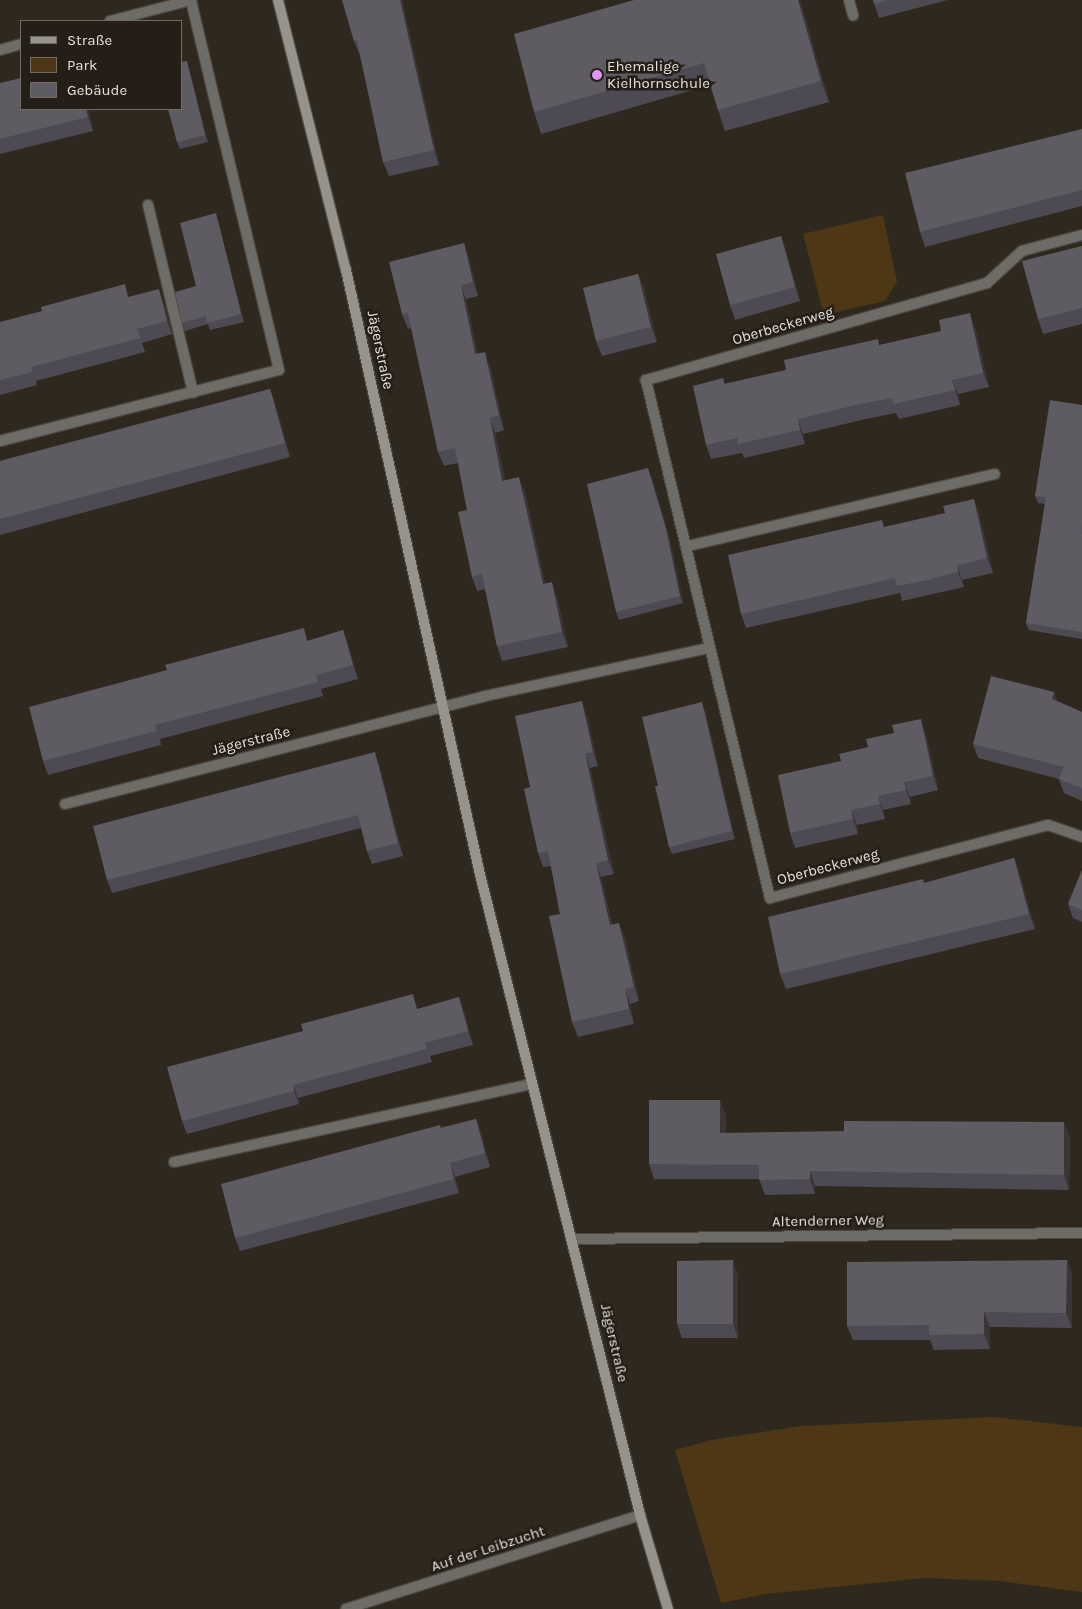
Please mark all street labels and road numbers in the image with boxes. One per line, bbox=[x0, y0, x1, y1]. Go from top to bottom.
street label: Oberbeckerweg bbox=[730, 303, 836, 349]
street label: Jägerstraße bbox=[363, 309, 397, 391]
street label: Jägerstraße bbox=[210, 723, 292, 759]
street label: Oberbeckerweg bbox=[775, 845, 881, 889]
street label: Altenderner Weg bbox=[772, 1211, 884, 1231]
street label: Jägerstraße bbox=[596, 1302, 632, 1384]
street label: Auf der Leibzucht bbox=[429, 1522, 547, 1576]

